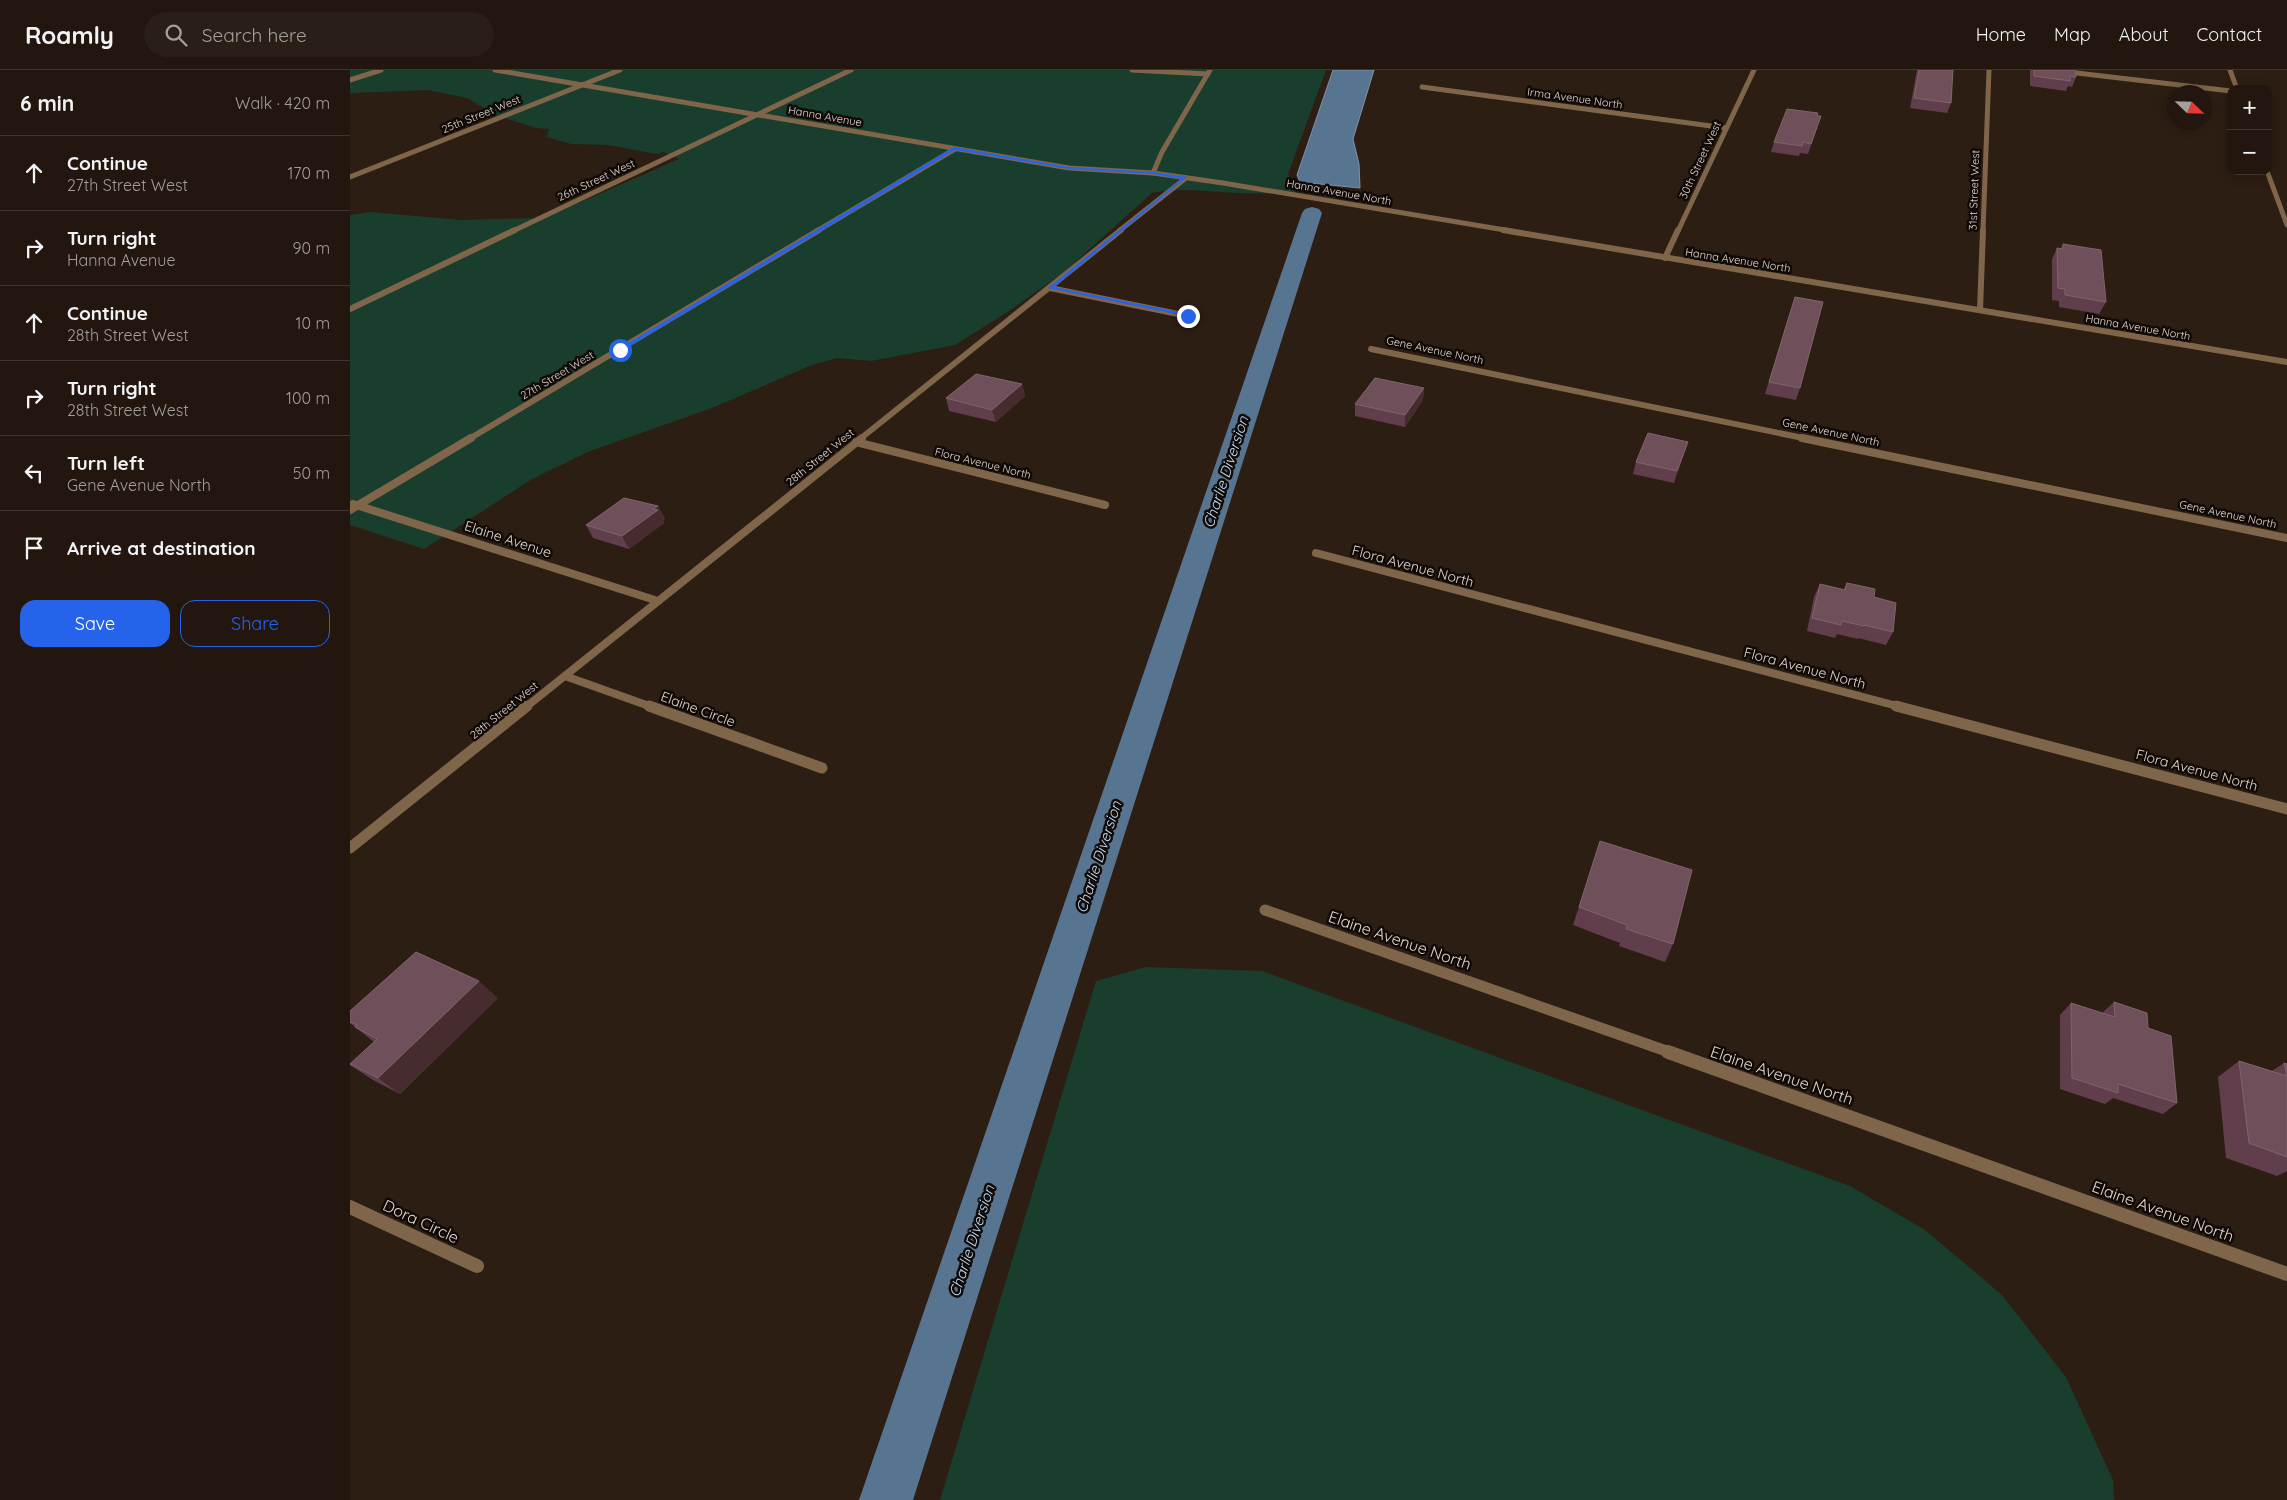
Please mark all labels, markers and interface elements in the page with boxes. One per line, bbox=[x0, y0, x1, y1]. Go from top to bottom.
search box bbox=[144, 12, 494, 57]
text: Roamly bbox=[25, 20, 114, 50]
icon: search bbox=[162, 21, 190, 49]
text: Search here bbox=[202, 23, 307, 47]
text: Home bbox=[1976, 23, 2026, 46]
text: Map bbox=[2054, 23, 2091, 46]
text: About bbox=[2119, 23, 2169, 46]
text: Contact bbox=[2197, 23, 2262, 46]
street label: Irma Avenue North bbox=[1526, 84, 1624, 112]
north arrow bbox=[2167, 85, 2212, 130]
map controls bbox=[2227, 85, 2272, 175]
button: + bbox=[2227, 85, 2272, 130]
text: 6 min bbox=[20, 90, 74, 116]
street label: 25th Street West bbox=[440, 92, 523, 136]
text: Walk · 420 m bbox=[235, 93, 330, 113]
street label: Hanna Avenue bbox=[787, 103, 863, 129]
street label: 30th Street West bbox=[1676, 119, 1724, 201]
button: − bbox=[2227, 130, 2272, 175]
street label: 31st Street West bbox=[1966, 149, 1982, 230]
text: Continue bbox=[67, 151, 148, 175]
street label: 26th Street West bbox=[555, 156, 637, 204]
icon: ahead bbox=[20, 159, 48, 187]
text: 170 m bbox=[287, 163, 330, 183]
text: 27th Street West bbox=[67, 175, 188, 195]
street label: Hanna Avenue North bbox=[1285, 176, 1393, 208]
text: Turn right bbox=[67, 226, 156, 250]
icon: right bbox=[20, 234, 48, 262]
text: 90 m bbox=[293, 238, 330, 258]
street label: Hanna Avenue North bbox=[1684, 245, 1792, 275]
text: Hanna Avenue bbox=[67, 250, 176, 270]
text: Continue bbox=[67, 301, 148, 325]
route end bbox=[1177, 305, 1200, 328]
icon: ahead bbox=[20, 309, 48, 337]
street label: Hanna Avenue North bbox=[2084, 311, 2192, 343]
text: 10 m bbox=[296, 313, 330, 333]
text: 28th Street West bbox=[67, 325, 189, 345]
street label: Gene Avenue North bbox=[1385, 333, 1485, 367]
route start bbox=[609, 339, 632, 362]
street label: 27th Street West bbox=[518, 347, 596, 402]
text: Turn right bbox=[67, 376, 156, 400]
icon: right bbox=[20, 384, 48, 412]
text: 100 m bbox=[286, 388, 330, 408]
text: 28th Street West bbox=[67, 400, 189, 420]
water label: Charlie Diversion bbox=[1198, 413, 1253, 530]
street label: Gene Avenue North bbox=[1781, 415, 1881, 449]
street label: 28th Street West bbox=[783, 425, 857, 489]
street label: Flora Avenue North bbox=[933, 444, 1033, 482]
text: Turn left bbox=[67, 451, 145, 475]
icon: left bbox=[20, 459, 48, 487]
text: 50 m bbox=[293, 463, 330, 483]
text: Gene Avenue North bbox=[67, 475, 211, 495]
street label: Gene Avenue North bbox=[2178, 497, 2278, 531]
street label: Elaine Avenue bbox=[462, 516, 554, 562]
icon: arrive bbox=[20, 534, 48, 562]
text: Arrive at destination bbox=[67, 536, 256, 560]
street label: Flora Avenue North bbox=[1350, 541, 1476, 591]
button: Save bbox=[20, 600, 170, 647]
button: Share bbox=[180, 600, 330, 647]
street label: Flora Avenue North bbox=[1742, 643, 1868, 693]
street label: 28th Street West bbox=[467, 678, 541, 742]
street label: Elaine Circle bbox=[658, 687, 738, 731]
street label: Flora Avenue North bbox=[2134, 745, 2260, 795]
water label: Charlie Diversion bbox=[1071, 798, 1126, 915]
street label: Elaine Avenue North bbox=[1326, 906, 1474, 974]
street label: Elaine Avenue North bbox=[1708, 1041, 1856, 1109]
street label: Elaine Avenue North bbox=[2089, 1176, 2237, 1246]
water label: Charlie Diversion bbox=[944, 1182, 999, 1299]
street label: Dora Circle bbox=[380, 1195, 462, 1247]

